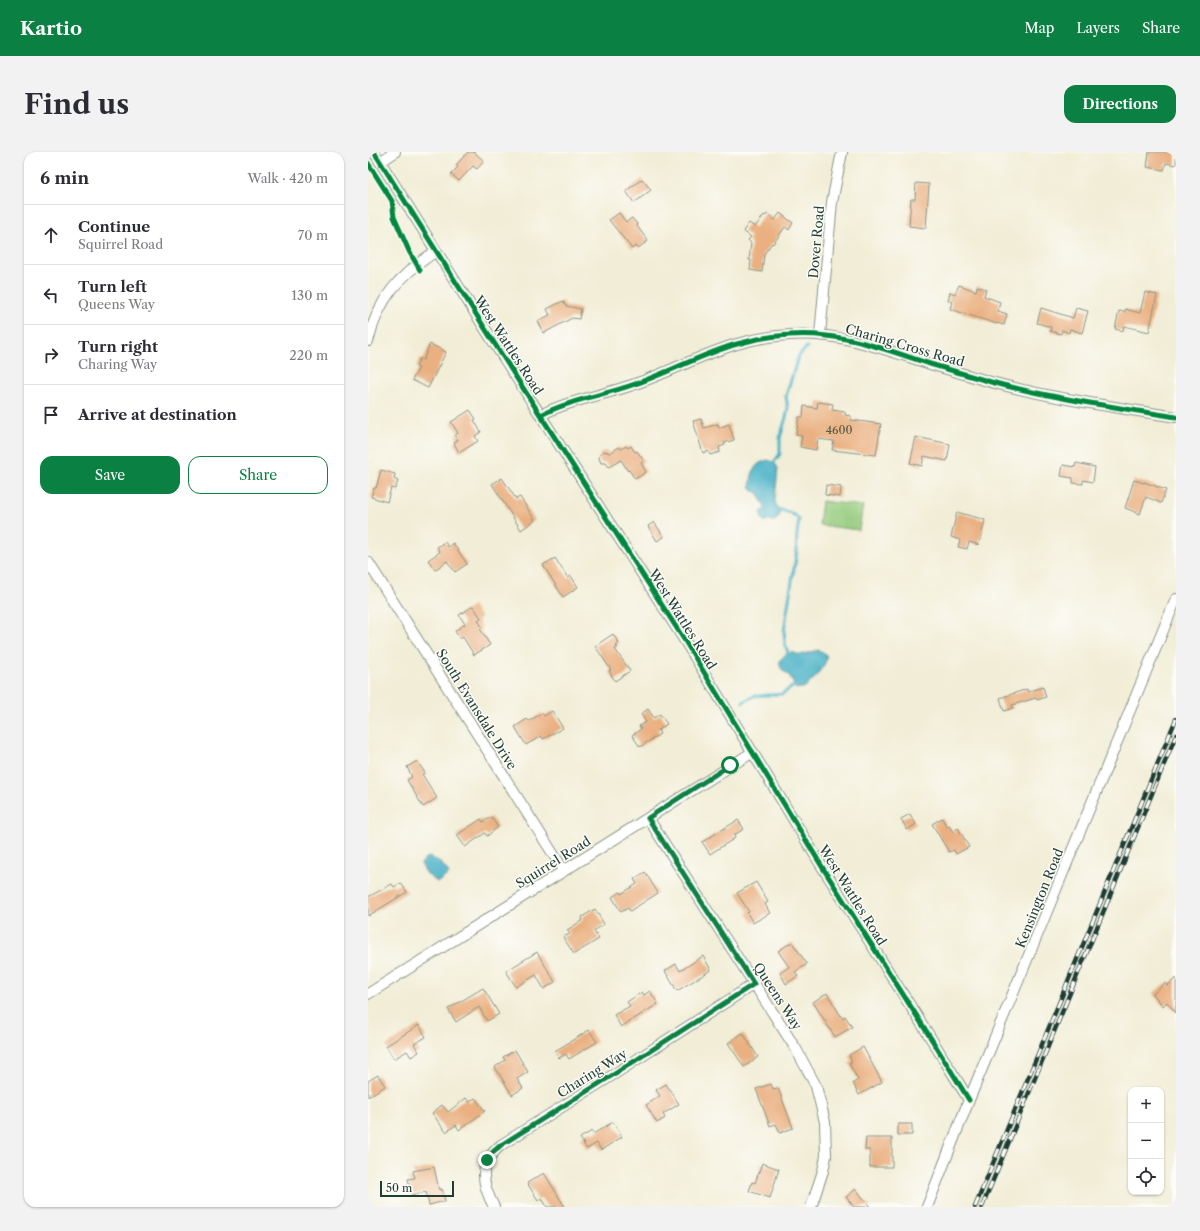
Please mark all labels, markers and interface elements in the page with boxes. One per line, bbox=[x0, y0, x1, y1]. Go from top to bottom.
text: Kartio bbox=[20, 17, 82, 40]
text: Map bbox=[1024, 19, 1054, 37]
text: Layers bbox=[1076, 19, 1120, 37]
text: Share bbox=[1142, 19, 1180, 37]
button: Directions bbox=[1064, 85, 1176, 123]
text: Find us bbox=[24, 87, 129, 121]
text: 6 min bbox=[40, 168, 89, 188]
text: Walk · 420 m bbox=[248, 170, 328, 186]
street label: Dover Road bbox=[805, 205, 827, 279]
text: Continue bbox=[78, 217, 150, 236]
icon: ahead bbox=[40, 224, 62, 246]
text: 70 m bbox=[298, 227, 328, 243]
text: Squirrel Road bbox=[78, 236, 163, 252]
text: Turn left bbox=[78, 277, 147, 296]
icon: left bbox=[40, 284, 62, 306]
text: 130 m bbox=[292, 287, 328, 303]
street label: West Wattles Road bbox=[470, 292, 547, 398]
text: Queens Way bbox=[78, 296, 155, 312]
street label: Charing Cross Road bbox=[844, 320, 966, 370]
text: Turn right bbox=[78, 337, 158, 356]
icon: right bbox=[40, 344, 62, 366]
text: 220 m bbox=[289, 347, 328, 363]
text: Charing Way bbox=[78, 356, 157, 372]
icon: arrive bbox=[40, 404, 62, 426]
text: Arrive at destination bbox=[78, 405, 237, 424]
house number: 4600 bbox=[826, 423, 852, 437]
button: Save bbox=[40, 456, 180, 494]
button: Share bbox=[188, 456, 328, 494]
street label: West Wattles Road bbox=[645, 565, 720, 672]
street label: South Evansdale Drive bbox=[433, 646, 521, 772]
route start bbox=[721, 756, 739, 774]
street label: Squirrel Road bbox=[513, 833, 593, 891]
street label: West Wattles Road bbox=[815, 841, 890, 948]
street label: Kensington Road bbox=[1012, 846, 1066, 950]
street label: Queens Way bbox=[750, 959, 806, 1033]
street label: Charing Way bbox=[554, 1045, 630, 1101]
map controls bbox=[1128, 1087, 1164, 1195]
button: + bbox=[1128, 1087, 1164, 1123]
button: − bbox=[1128, 1123, 1164, 1159]
route end bbox=[478, 1151, 496, 1169]
button: locate bbox=[1128, 1159, 1164, 1195]
scale bar bbox=[380, 1179, 454, 1198]
text: 50 m bbox=[386, 1181, 412, 1195]

